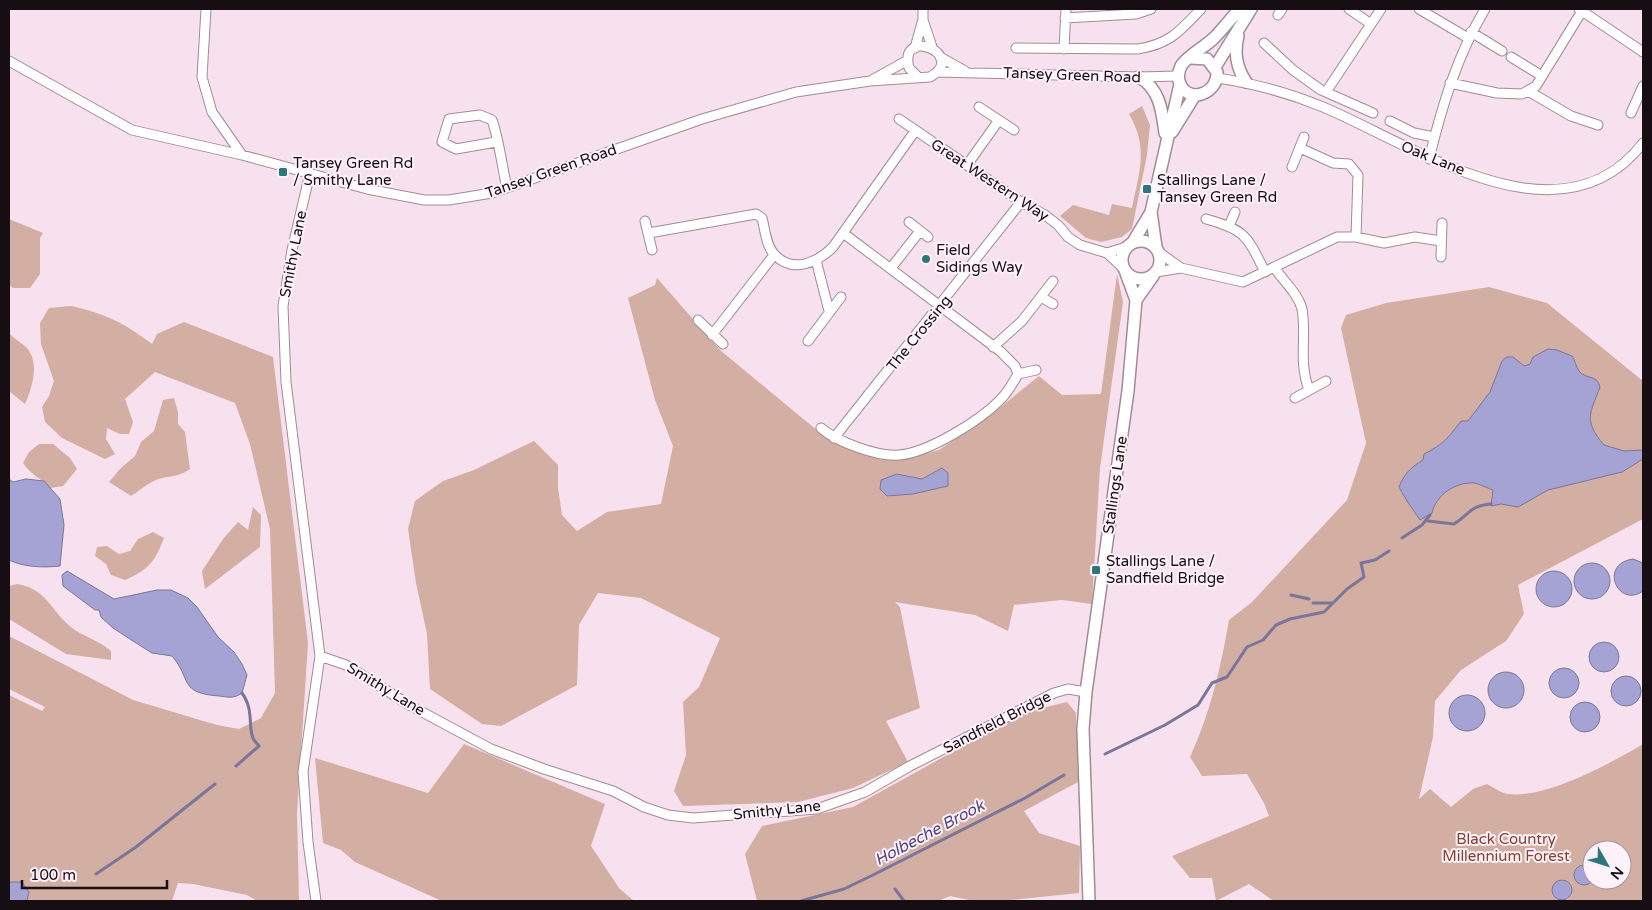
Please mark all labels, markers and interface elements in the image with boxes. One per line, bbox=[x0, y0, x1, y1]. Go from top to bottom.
street label: Tansey Green Road bbox=[1003, 64, 1141, 86]
street label: Great Western Way bbox=[928, 135, 1052, 225]
street label: Oak Lane bbox=[1398, 137, 1468, 179]
street label: Tansey Green Road bbox=[483, 140, 619, 202]
place label: Tansey Green Rd / Smithy Lane bbox=[293, 154, 413, 189]
marker: Tansey Green Rd / Smithy Lane bbox=[277, 166, 289, 178]
place label: Stallings Lane / Tansey Green Rd bbox=[1157, 171, 1277, 206]
marker: Stallings Lane / Tansey Green Rd bbox=[1141, 183, 1153, 195]
street label: Smithy Lane bbox=[276, 209, 310, 299]
place label: Field Sidings Way bbox=[936, 241, 1023, 276]
marker: Field Sidings Way bbox=[920, 253, 932, 265]
street label: The Crossing bbox=[883, 291, 955, 375]
street label: Stallings Lane bbox=[1099, 435, 1131, 535]
place label: Stallings Lane / Sandfield Bridge bbox=[1106, 552, 1225, 587]
marker: Stallings Lane / Sandfield Bridge bbox=[1090, 564, 1102, 576]
street label: Smithy Lane bbox=[344, 659, 428, 719]
street label: Sandfield Bridge bbox=[940, 687, 1054, 757]
water label: Holbeche Brook bbox=[871, 795, 989, 870]
street label: Smithy Lane bbox=[732, 796, 822, 824]
park label: Black Country Millennium Forest bbox=[1442, 830, 1570, 865]
north arrow bbox=[1582, 840, 1632, 890]
scale bar bbox=[22, 858, 168, 890]
text: N bbox=[1607, 863, 1627, 883]
text: 100 m bbox=[30, 866, 76, 884]

